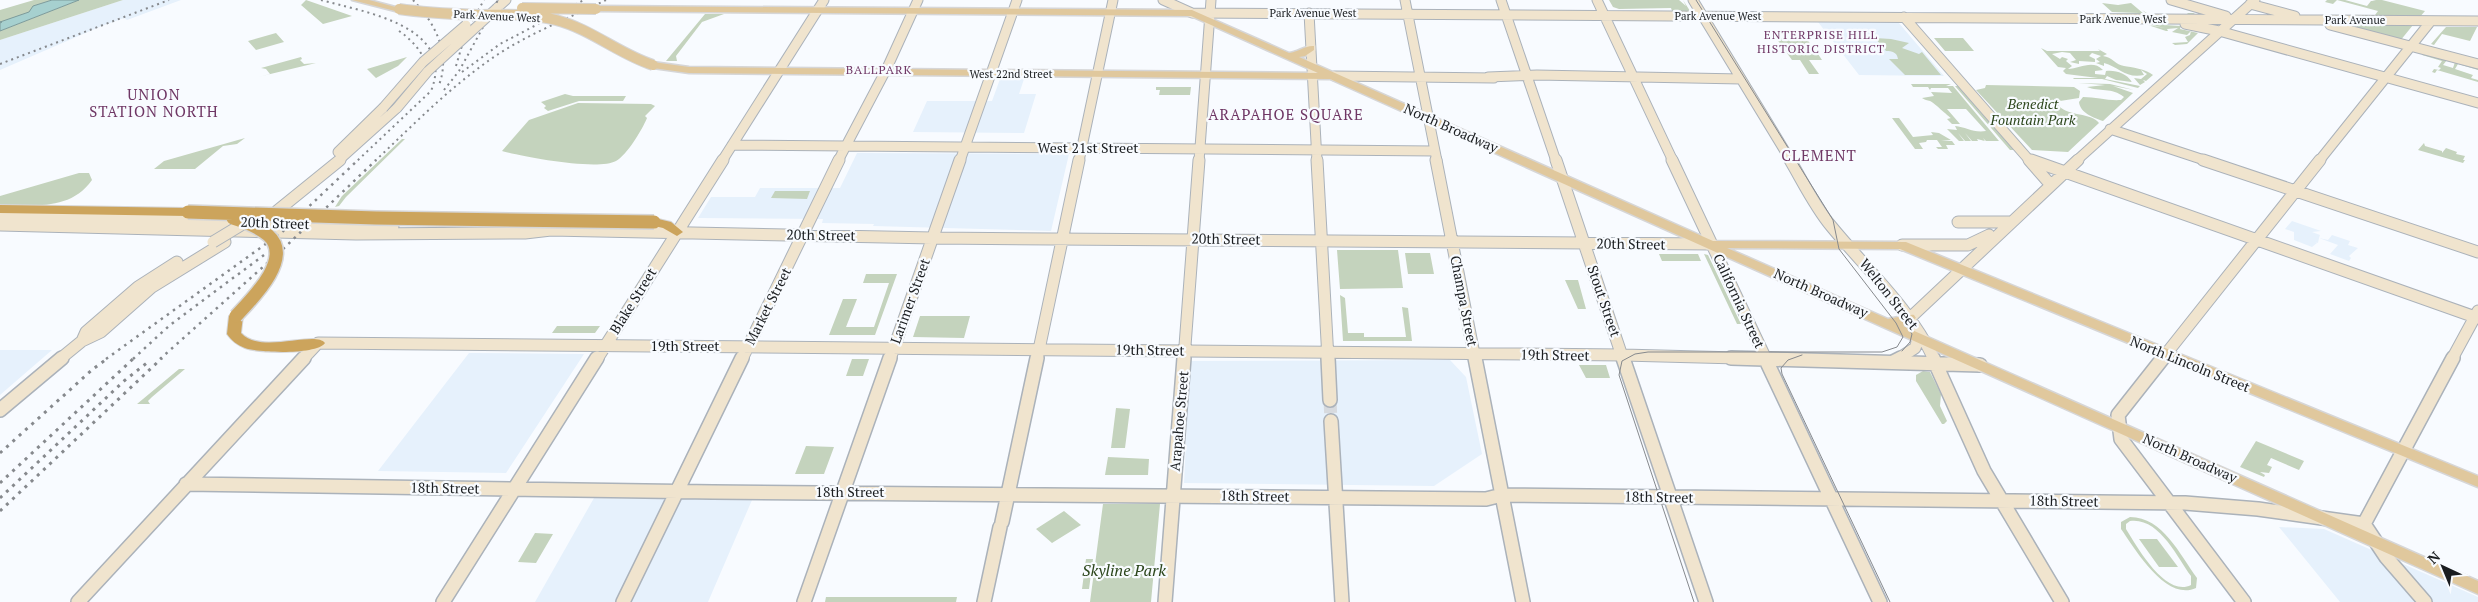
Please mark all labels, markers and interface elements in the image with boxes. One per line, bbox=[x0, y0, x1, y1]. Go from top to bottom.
street label: Park Avenue West bbox=[1269, 6, 1357, 20]
street label: Park Avenue West bbox=[453, 7, 541, 25]
street label: Park Avenue West bbox=[1674, 9, 1762, 23]
street label: Park Avenue West bbox=[2079, 12, 2167, 26]
street label: Park Avenue bbox=[2325, 13, 2386, 27]
district label: ENTERPRISE HILL HISTORIC DISTRICT bbox=[1757, 27, 1885, 56]
district label: BALLPARK bbox=[846, 62, 912, 77]
street label: West 22nd Street bbox=[970, 67, 1053, 81]
district label: UNION STATION NORTH bbox=[89, 84, 219, 121]
park label: Benedict Fountain Park bbox=[1990, 94, 2076, 129]
street label: North Broadway bbox=[1401, 98, 1502, 157]
district label: ARAPAHOE SQUARE bbox=[1208, 104, 1364, 124]
street label: West 21st Street bbox=[1038, 138, 1139, 157]
district label: CLEMENT bbox=[1781, 145, 1857, 165]
street label: 20th Street bbox=[240, 212, 311, 233]
street label: 20th Street bbox=[786, 224, 857, 245]
street label: 20th Street bbox=[1191, 228, 1262, 249]
street label: 20th Street bbox=[1596, 233, 1667, 254]
street label: California Street bbox=[1709, 250, 1770, 352]
street label: Champa Street bbox=[1446, 254, 1483, 349]
street label: Welton Street bbox=[1856, 254, 1924, 334]
street label: Larimer Street bbox=[885, 255, 934, 346]
street label: Blake Street bbox=[605, 263, 661, 337]
street label: Market Street bbox=[740, 263, 796, 348]
street label: Stout Street bbox=[1583, 263, 1626, 340]
street label: North Broadway bbox=[1771, 263, 1872, 322]
street label: North Lincoln Street bbox=[2127, 331, 2254, 397]
street label: 19th Street bbox=[650, 336, 720, 355]
street label: 19th Street bbox=[1115, 339, 1186, 360]
street label: 19th Street bbox=[1520, 344, 1591, 365]
street label: Arapahoe Street bbox=[1165, 369, 1192, 472]
street label: North Broadway bbox=[2140, 428, 2241, 487]
street label: 18th Street bbox=[410, 477, 481, 498]
street label: 18th Street bbox=[815, 482, 885, 501]
street label: 18th Street bbox=[1220, 485, 1291, 506]
street label: 18th Street bbox=[1624, 486, 1695, 507]
street label: 18th Street bbox=[2029, 490, 2100, 511]
north arrow bbox=[2418, 542, 2468, 592]
text: N bbox=[2423, 547, 2444, 568]
park label: Skyline Park bbox=[1082, 559, 1166, 581]

